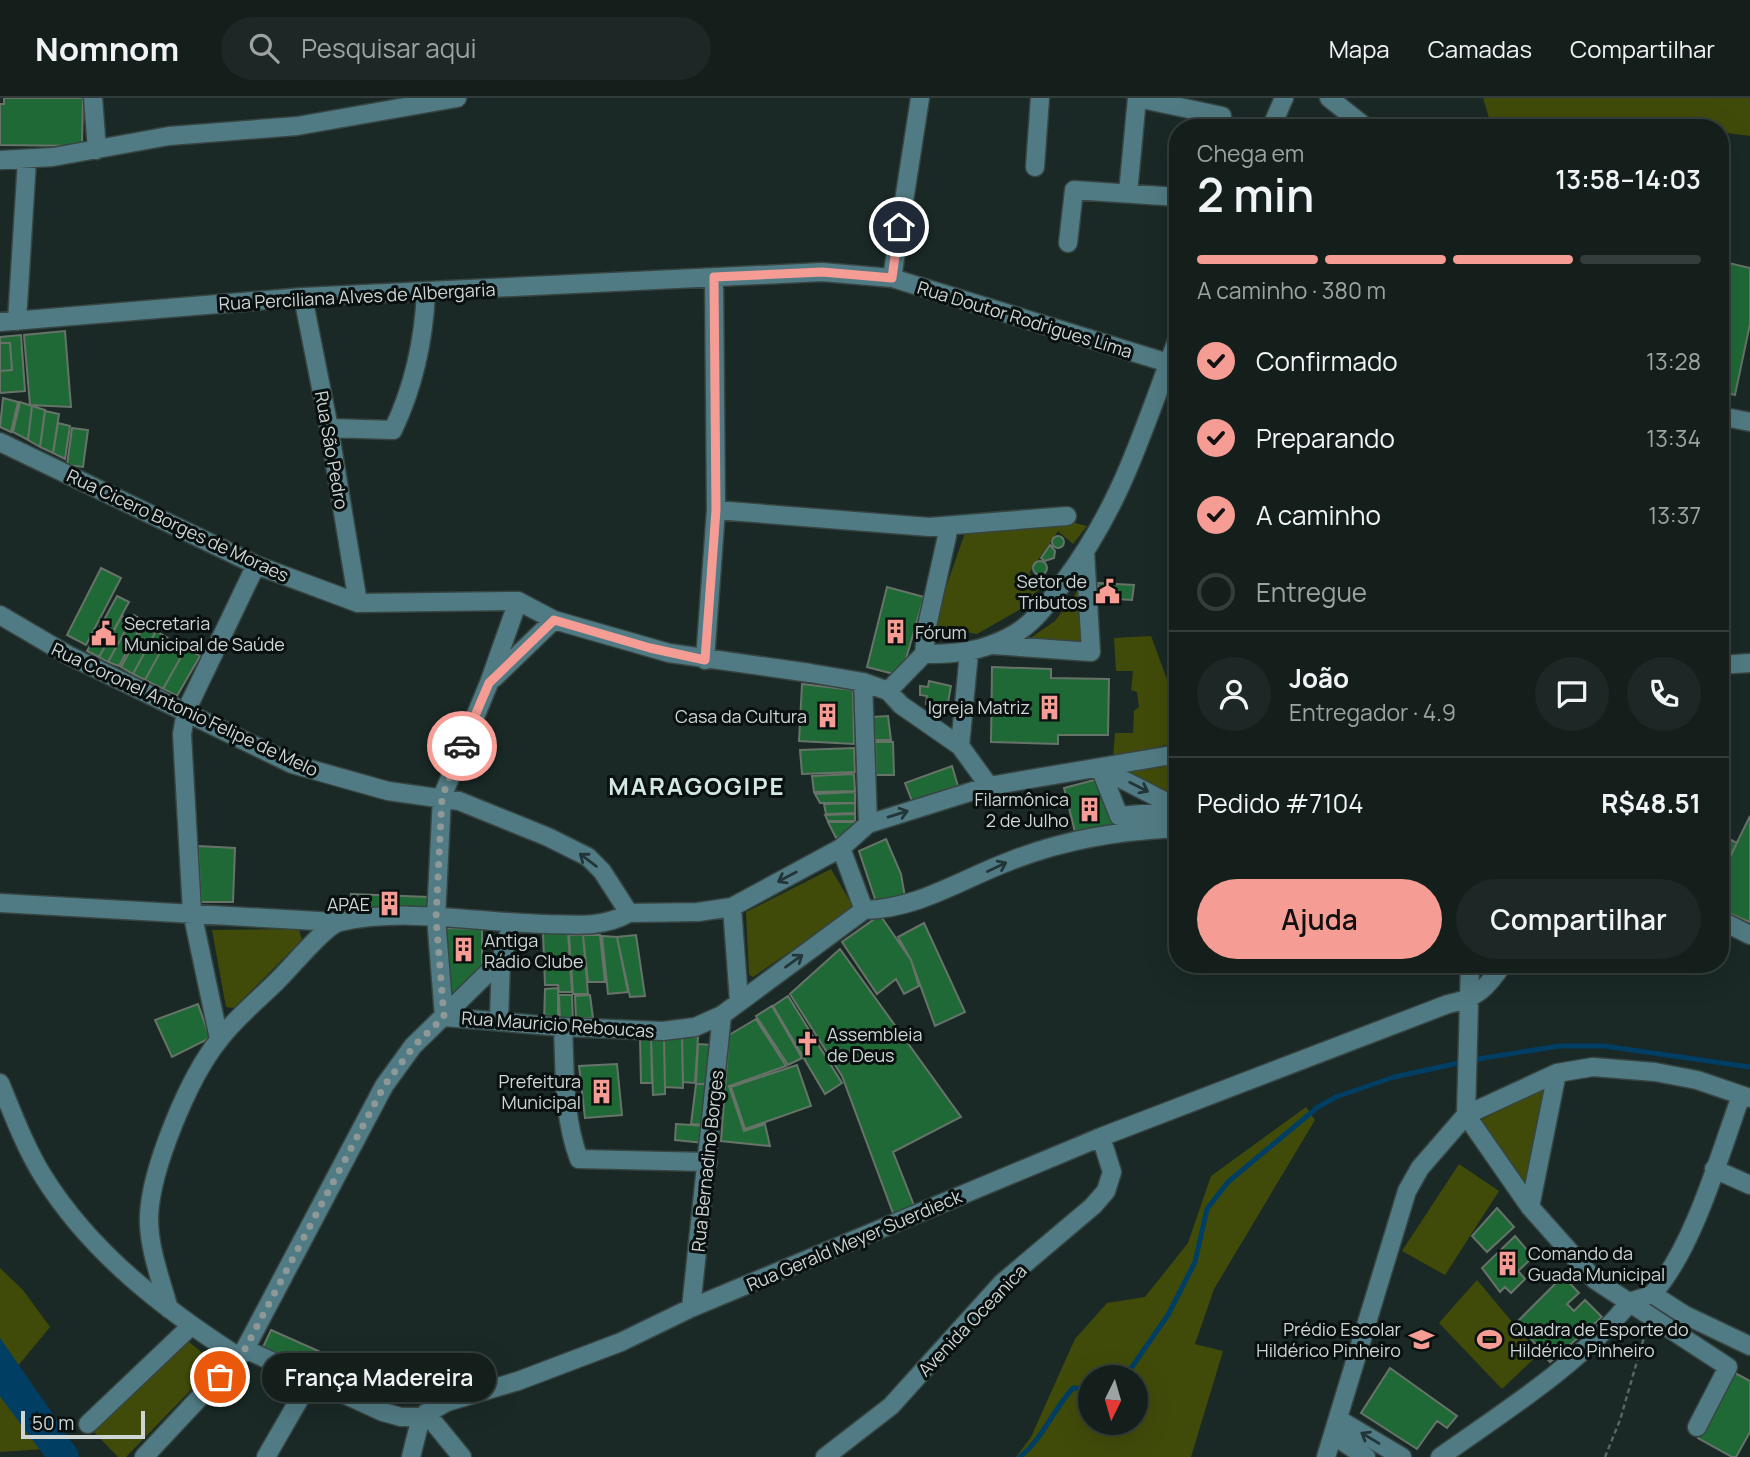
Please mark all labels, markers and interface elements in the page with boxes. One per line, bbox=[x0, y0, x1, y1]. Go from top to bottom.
search box bbox=[221, 17, 711, 80]
text: Nomnom bbox=[35, 26, 179, 71]
icon: search bbox=[245, 29, 283, 67]
text: Pesquisar aqui bbox=[301, 30, 477, 66]
text: Mapa bbox=[1329, 32, 1390, 65]
text: Camadas bbox=[1428, 32, 1532, 65]
text: Compartilhar bbox=[1570, 32, 1715, 65]
text: Chega em bbox=[1197, 137, 1304, 169]
text: 13:58–14:03 bbox=[1555, 161, 1701, 197]
text: 2 min bbox=[1197, 163, 1314, 226]
pin bbox=[869, 197, 929, 257]
icon: home bbox=[880, 208, 918, 246]
text: A caminho · 380 m bbox=[1197, 274, 1386, 306]
street label: Rua Doutor Rodrigues Lima bbox=[915, 275, 1135, 363]
street label: Rua Perciliana Alves de Albergaria bbox=[218, 277, 496, 315]
icon: check bbox=[1197, 342, 1235, 380]
text: Confirmado bbox=[1256, 343, 1398, 379]
text: 13:28 bbox=[1646, 345, 1701, 377]
street label: Rua São Pedro bbox=[310, 389, 354, 511]
icon: check bbox=[1197, 419, 1235, 457]
text: Preparando bbox=[1256, 420, 1395, 456]
text: 13:34 bbox=[1646, 422, 1701, 454]
street label: Rua Cicero Borges de Moraes bbox=[63, 463, 293, 587]
icon: check bbox=[1197, 496, 1235, 534]
text: A caminho bbox=[1256, 497, 1381, 533]
text: 13:37 bbox=[1648, 499, 1701, 531]
place label: Setor de Tributos bbox=[1017, 569, 1087, 614]
text: Entregue bbox=[1256, 574, 1367, 610]
public building icon: Setor de Tributos bbox=[1093, 577, 1121, 605]
place label: Secretaria Municipal de Saúde bbox=[124, 611, 285, 656]
building icon: Fórum bbox=[881, 618, 909, 646]
public building icon: Secretaria Municipal de Saúde bbox=[90, 619, 118, 647]
place label: Fórum bbox=[915, 620, 967, 644]
street label: Rua Coronel Antonio Felipe de Melo bbox=[48, 637, 322, 781]
button: person bbox=[1197, 657, 1271, 731]
button: chat bbox=[1535, 657, 1609, 731]
button: phone bbox=[1627, 657, 1701, 731]
text: João bbox=[1289, 660, 1349, 696]
building icon: Igreja Matriz bbox=[1036, 693, 1064, 721]
place label: Igreja Matriz bbox=[928, 695, 1030, 719]
text: Entregador · 4.9 bbox=[1289, 696, 1456, 728]
building icon: Casa da Cultura bbox=[813, 702, 841, 730]
place label: Casa da Cultura bbox=[675, 704, 807, 728]
courier bbox=[427, 711, 497, 781]
icon: car bbox=[443, 727, 481, 765]
district label: MARAGOGIPE bbox=[608, 769, 786, 802]
one-way arrow bbox=[1128, 781, 1149, 795]
text: Pedido #7104 bbox=[1197, 785, 1364, 821]
text: R$48.51 bbox=[1601, 785, 1701, 821]
place label: Filarmônica 2 de Julho bbox=[974, 787, 1069, 832]
building icon: Filarmônica 2 de Julho bbox=[1075, 795, 1103, 823]
one-way arrow bbox=[887, 807, 909, 819]
one-way arrow bbox=[580, 852, 598, 867]
one-way arrow bbox=[986, 860, 1007, 873]
one-way arrow bbox=[777, 871, 797, 885]
button: Ajuda bbox=[1197, 879, 1442, 959]
button: Compartilhar bbox=[1456, 879, 1701, 959]
building icon: APAE bbox=[376, 890, 404, 918]
place label: APAE bbox=[327, 892, 370, 916]
place label: Antiga Rádio Clube bbox=[484, 928, 583, 973]
building icon: Antiga Rádio Clube bbox=[450, 936, 478, 964]
one-way arrow bbox=[784, 954, 803, 968]
street label: Rua Mauricio Reboucas bbox=[461, 1005, 655, 1043]
place label: Assembleia de Deus bbox=[827, 1022, 922, 1067]
church icon: Assembleia de Deus bbox=[793, 1030, 821, 1058]
place label: Prefeitura Municipal bbox=[499, 1069, 581, 1114]
street label: Rua Bernadino Borges bbox=[686, 1069, 728, 1253]
building icon: Prefeitura Municipal bbox=[587, 1077, 615, 1105]
street label: Rua Gerald Meyer Suerdieck bbox=[743, 1183, 966, 1296]
place label: Comando da Guada Municipal bbox=[1528, 1241, 1665, 1286]
building icon: Comando da Guada Municipal bbox=[1494, 1249, 1522, 1277]
street label: Avenida Oceanica bbox=[912, 1259, 1032, 1381]
place label: Prédio Escolar Hildérico Pinheiro bbox=[1256, 1317, 1401, 1362]
place label: Quadra de Esporte do Hildérico Pinheiro bbox=[1510, 1317, 1689, 1362]
school or university icon: Prédio Escolar Hildérico Pinheiro bbox=[1407, 1325, 1435, 1353]
sports icon: Quadra de Esporte do Hildérico Pinheiro bbox=[1476, 1325, 1504, 1353]
pin bbox=[190, 1347, 250, 1407]
callout: França Madereira bbox=[262, 1352, 496, 1402]
icon: bag bbox=[201, 1358, 239, 1396]
text: França Madereira bbox=[285, 1361, 473, 1393]
north arrow bbox=[1078, 1365, 1148, 1435]
map controls bbox=[1078, 1365, 1148, 1435]
scale bar bbox=[21, 1408, 145, 1440]
text: 50 m bbox=[32, 1410, 74, 1436]
one-way arrow bbox=[1361, 1431, 1381, 1445]

